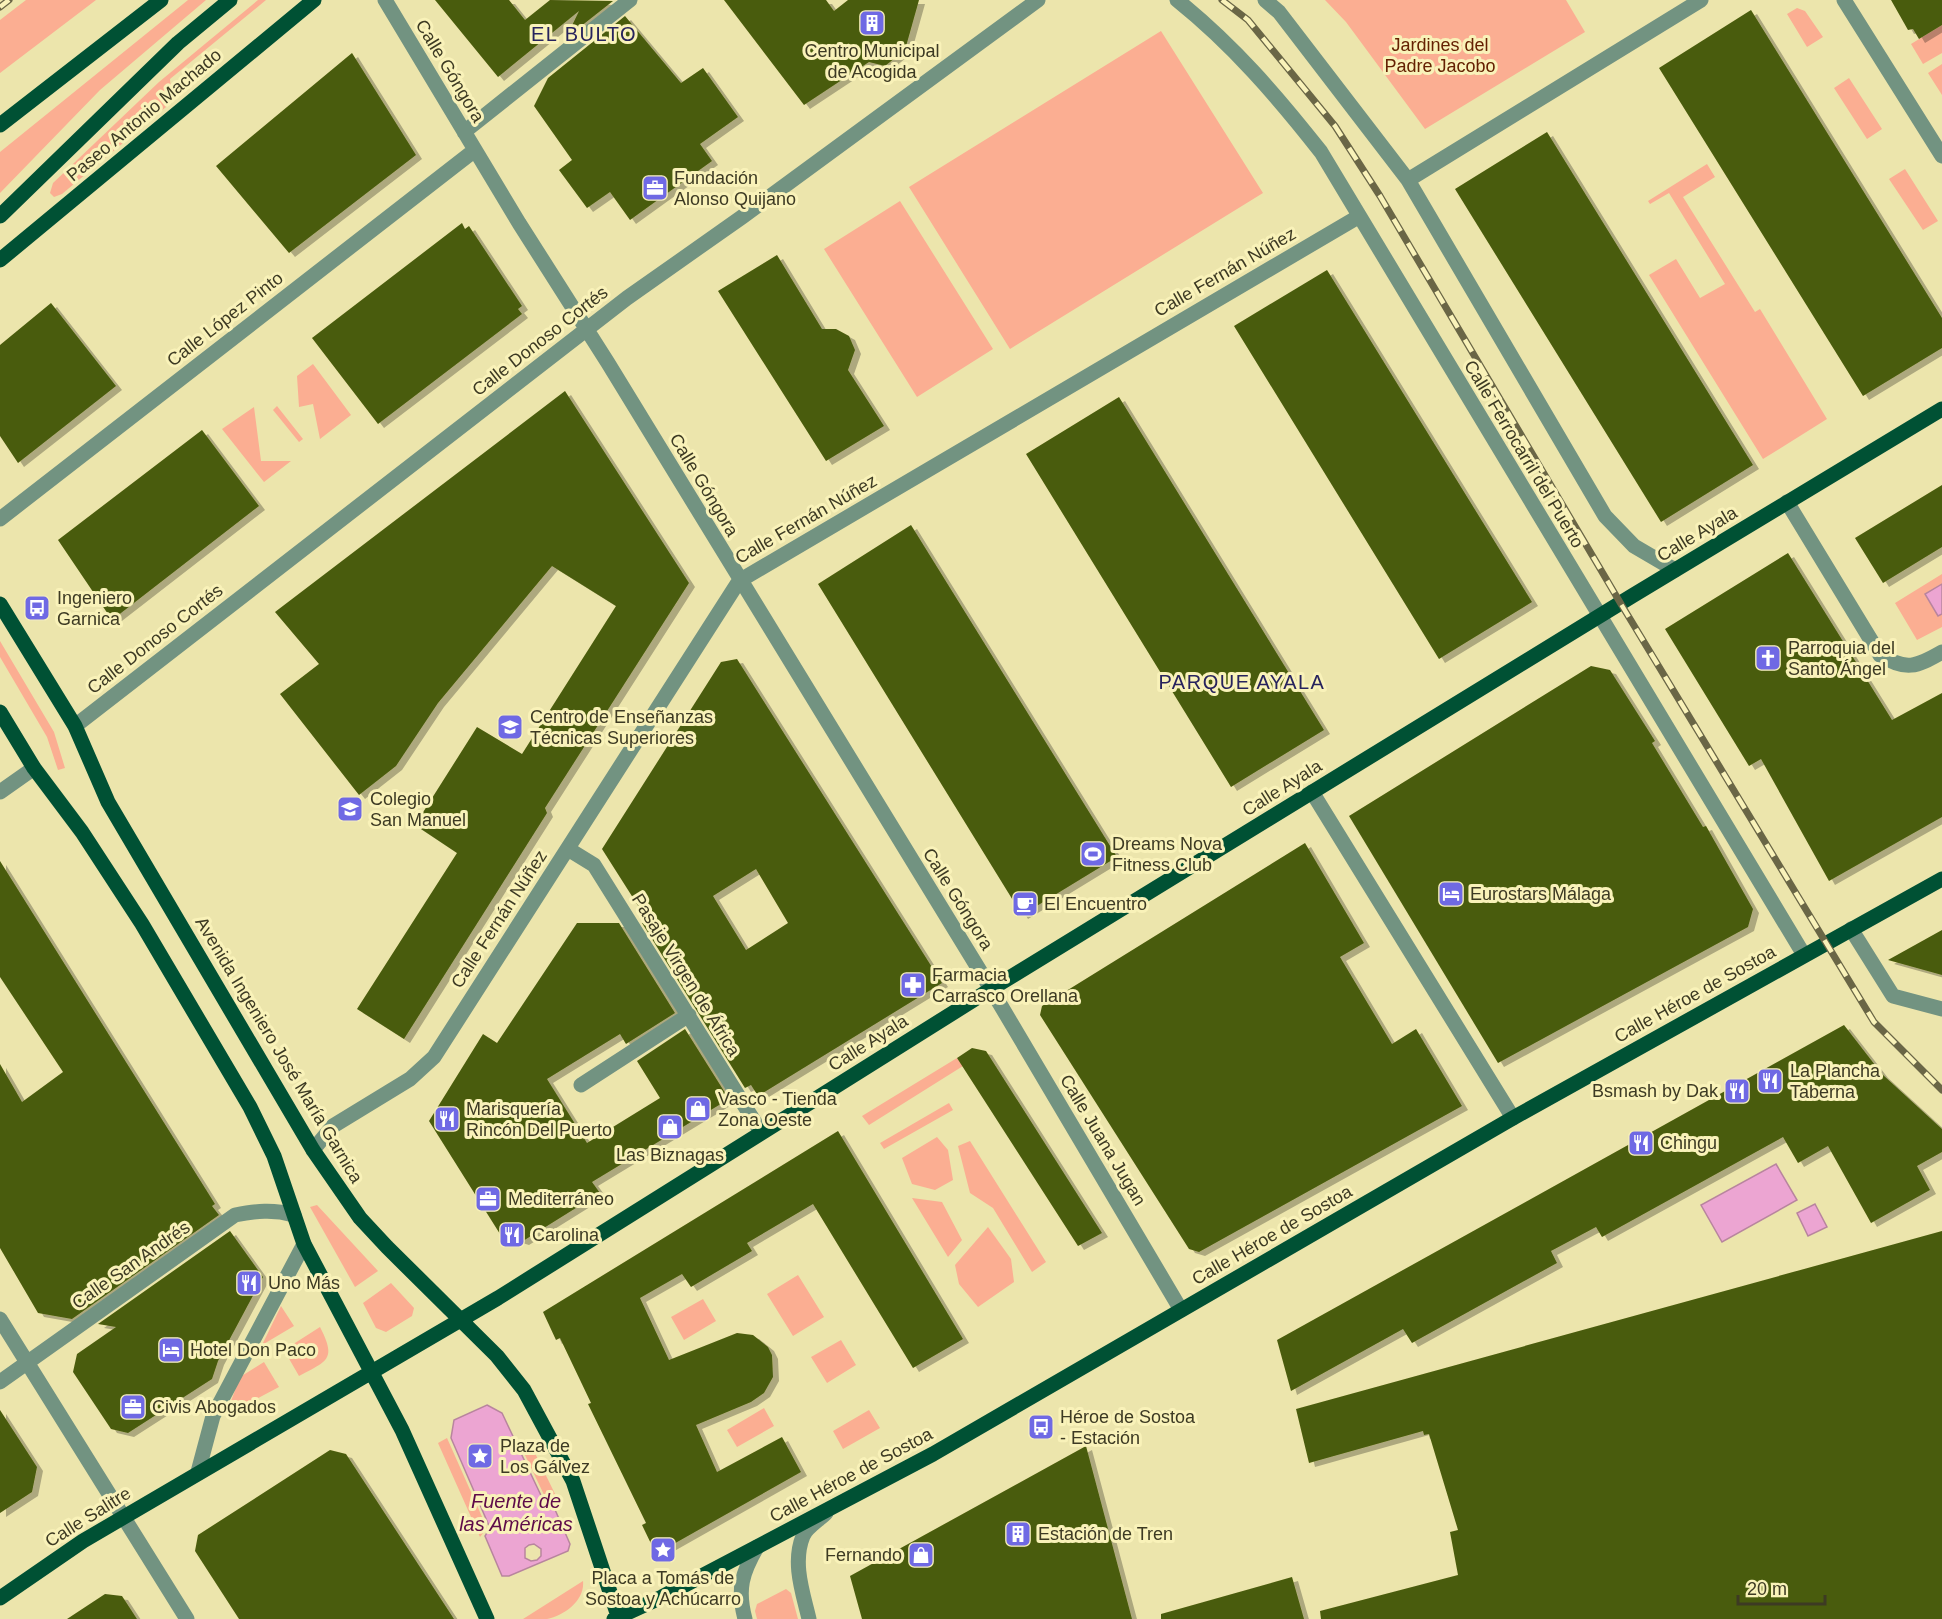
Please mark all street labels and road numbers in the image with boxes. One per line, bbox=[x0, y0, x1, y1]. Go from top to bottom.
street label: Calle Góngora bbox=[412, 16, 489, 127]
street label: Paseo Antonio Machado bbox=[63, 45, 225, 185]
street label: Calle Fernán Núñez bbox=[1151, 223, 1299, 321]
street label: Calle López Pinto bbox=[163, 268, 287, 370]
street label: Calle Donoso Cortés bbox=[468, 282, 612, 400]
street label: Calle Ferrocarril del Puerto bbox=[1460, 357, 1588, 551]
street label: Calle Góngora bbox=[666, 430, 743, 541]
street label: Calle Fernán Núñez bbox=[732, 470, 880, 568]
street label: Calle Ayala bbox=[1653, 502, 1741, 566]
street label: Calle Donoso Cortés bbox=[83, 580, 227, 698]
street label: Calle Ayala bbox=[1239, 755, 1326, 820]
street label: Calle Góngora bbox=[919, 844, 998, 954]
street label: Calle Fernán Núñez bbox=[447, 846, 551, 992]
street label: Pasaje Virgen de África bbox=[628, 890, 745, 1061]
street label: Avenida Ingeniero José María Garnica bbox=[191, 913, 367, 1188]
street label: Calle Héroe de Sostoa bbox=[1611, 941, 1780, 1047]
street label: Calle Ayala bbox=[825, 1010, 912, 1075]
street label: Calle Juana Jugan bbox=[1056, 1071, 1150, 1209]
street label: Calle Héroe de Sostoa bbox=[1189, 1181, 1356, 1289]
street label: Calle San Andrés bbox=[68, 1217, 194, 1313]
street label: Calle Héroe de Sostoa bbox=[766, 1423, 937, 1526]
street label: Calle Salitre bbox=[42, 1483, 134, 1551]

